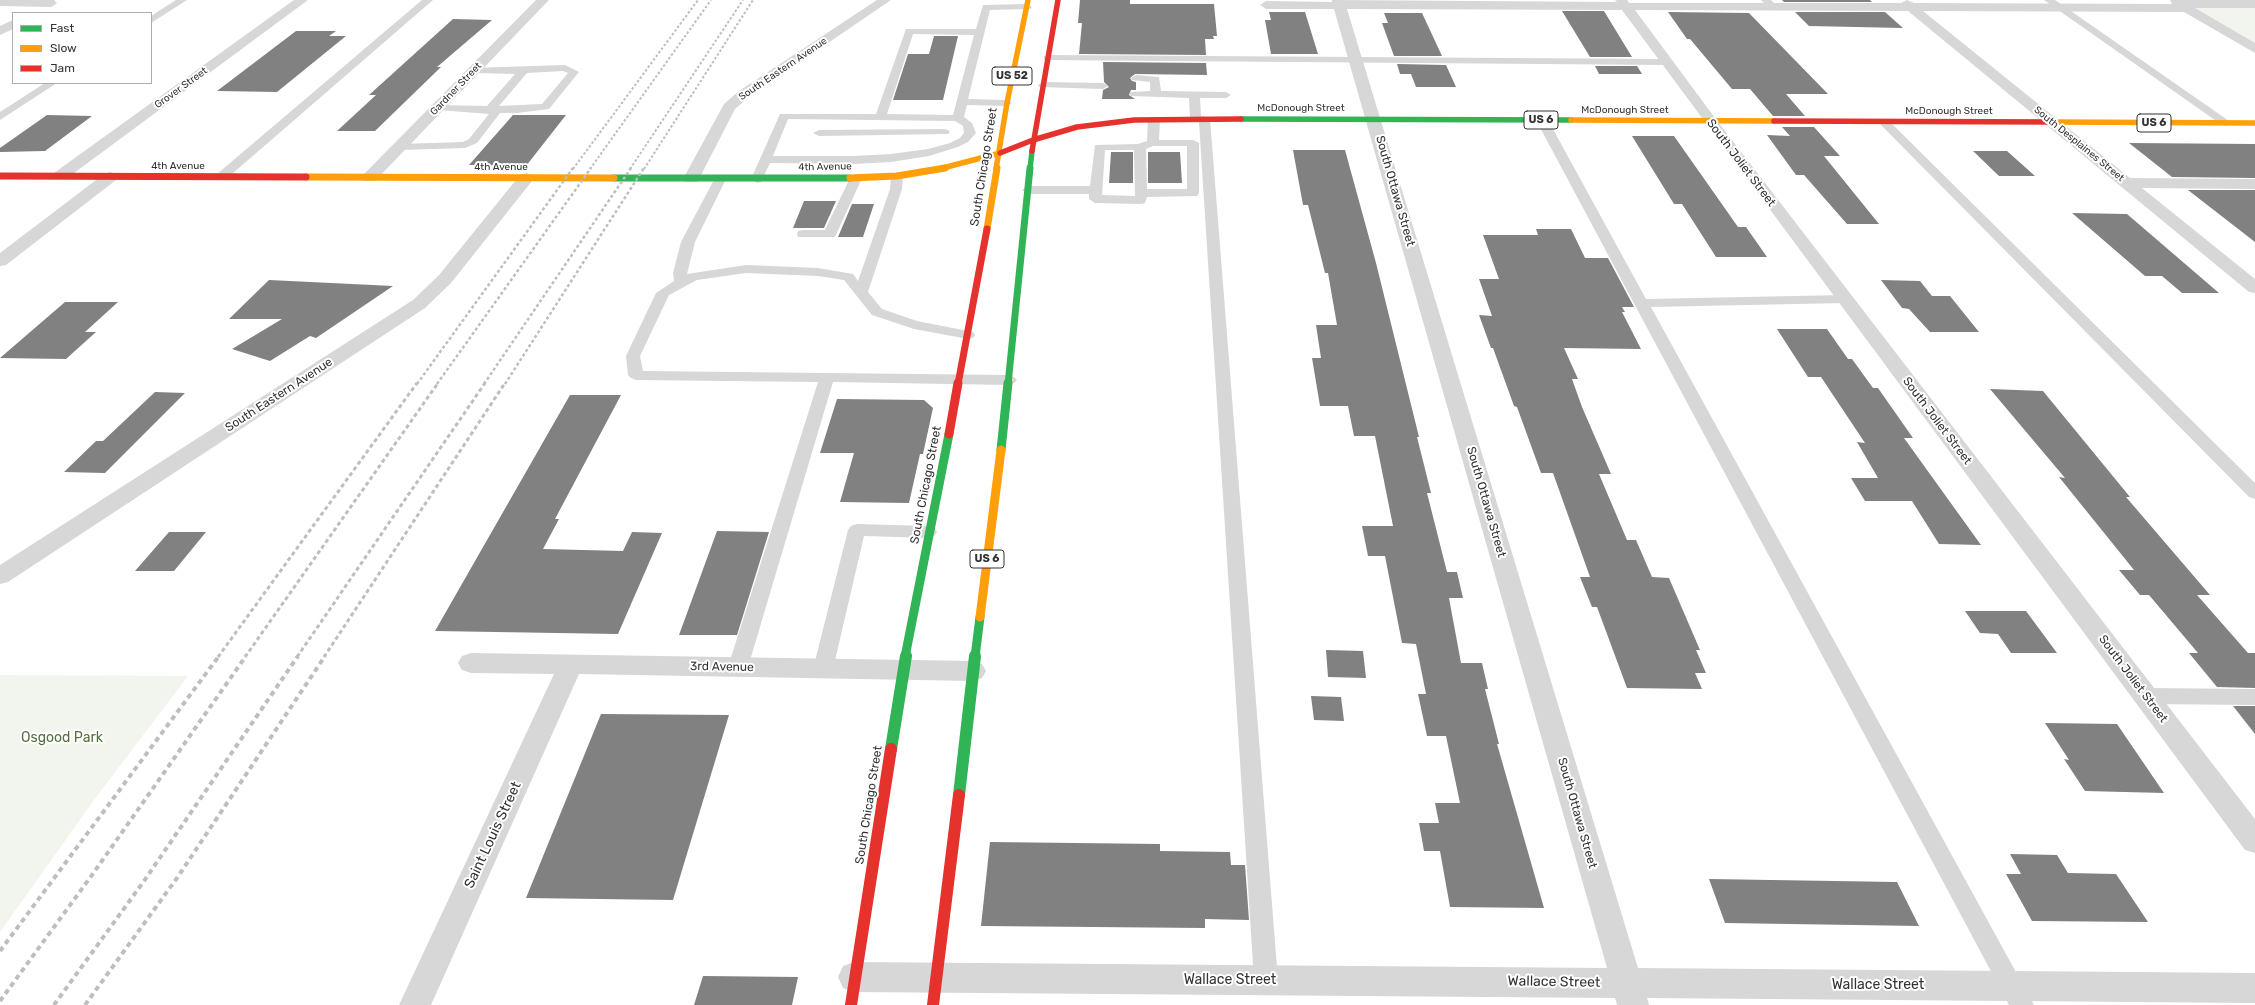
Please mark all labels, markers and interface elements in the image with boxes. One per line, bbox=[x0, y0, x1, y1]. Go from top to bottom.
legend bbox=[12, 12, 152, 84]
text: Fast bbox=[50, 21, 74, 35]
street label: South Eastern Avenue bbox=[737, 35, 829, 103]
text: Slow bbox=[50, 41, 77, 55]
street label: Gardner Street bbox=[428, 60, 484, 118]
text: Jam bbox=[50, 61, 75, 75]
street label: Grover Street bbox=[152, 65, 210, 111]
road number: US 52 bbox=[992, 67, 1032, 85]
street label: McDonough Street bbox=[1257, 102, 1345, 114]
street label: McDonough Street bbox=[1581, 104, 1669, 116]
street label: South Desplaines Street bbox=[2032, 104, 2126, 184]
street label: McDonough Street bbox=[1905, 105, 1993, 117]
street label: South Chicago Street bbox=[968, 107, 1000, 227]
road number: US 6 bbox=[1524, 111, 1558, 129]
road number: US 6 bbox=[2137, 114, 2171, 132]
street label: South Joliet Street bbox=[1703, 116, 1779, 210]
street label: South Ottawa Street bbox=[1372, 134, 1418, 248]
street label: 4th Avenue bbox=[151, 160, 205, 172]
street label: 4th Avenue bbox=[474, 161, 528, 173]
street label: 4th Avenue bbox=[798, 161, 852, 173]
street label: South Eastern Avenue bbox=[223, 355, 335, 435]
street label: South Joliet Street bbox=[1899, 374, 1975, 468]
street label: South Chicago Street bbox=[908, 425, 944, 545]
street label: South Ottawa Street bbox=[1463, 445, 1509, 559]
road number: US 6 bbox=[970, 550, 1004, 568]
street label: South Joliet Street bbox=[2095, 632, 2171, 726]
street label: 3rd Avenue bbox=[690, 659, 754, 675]
park label: Osgood Park bbox=[21, 730, 103, 746]
street label: South Chicago Street bbox=[853, 745, 885, 865]
street label: South Ottawa Street bbox=[1554, 756, 1600, 870]
street label: Saint Louis Street bbox=[461, 779, 525, 891]
street label: Wallace Street bbox=[1184, 972, 1276, 988]
street label: Wallace Street bbox=[1508, 973, 1600, 991]
street label: Wallace Street bbox=[1832, 977, 1924, 993]

